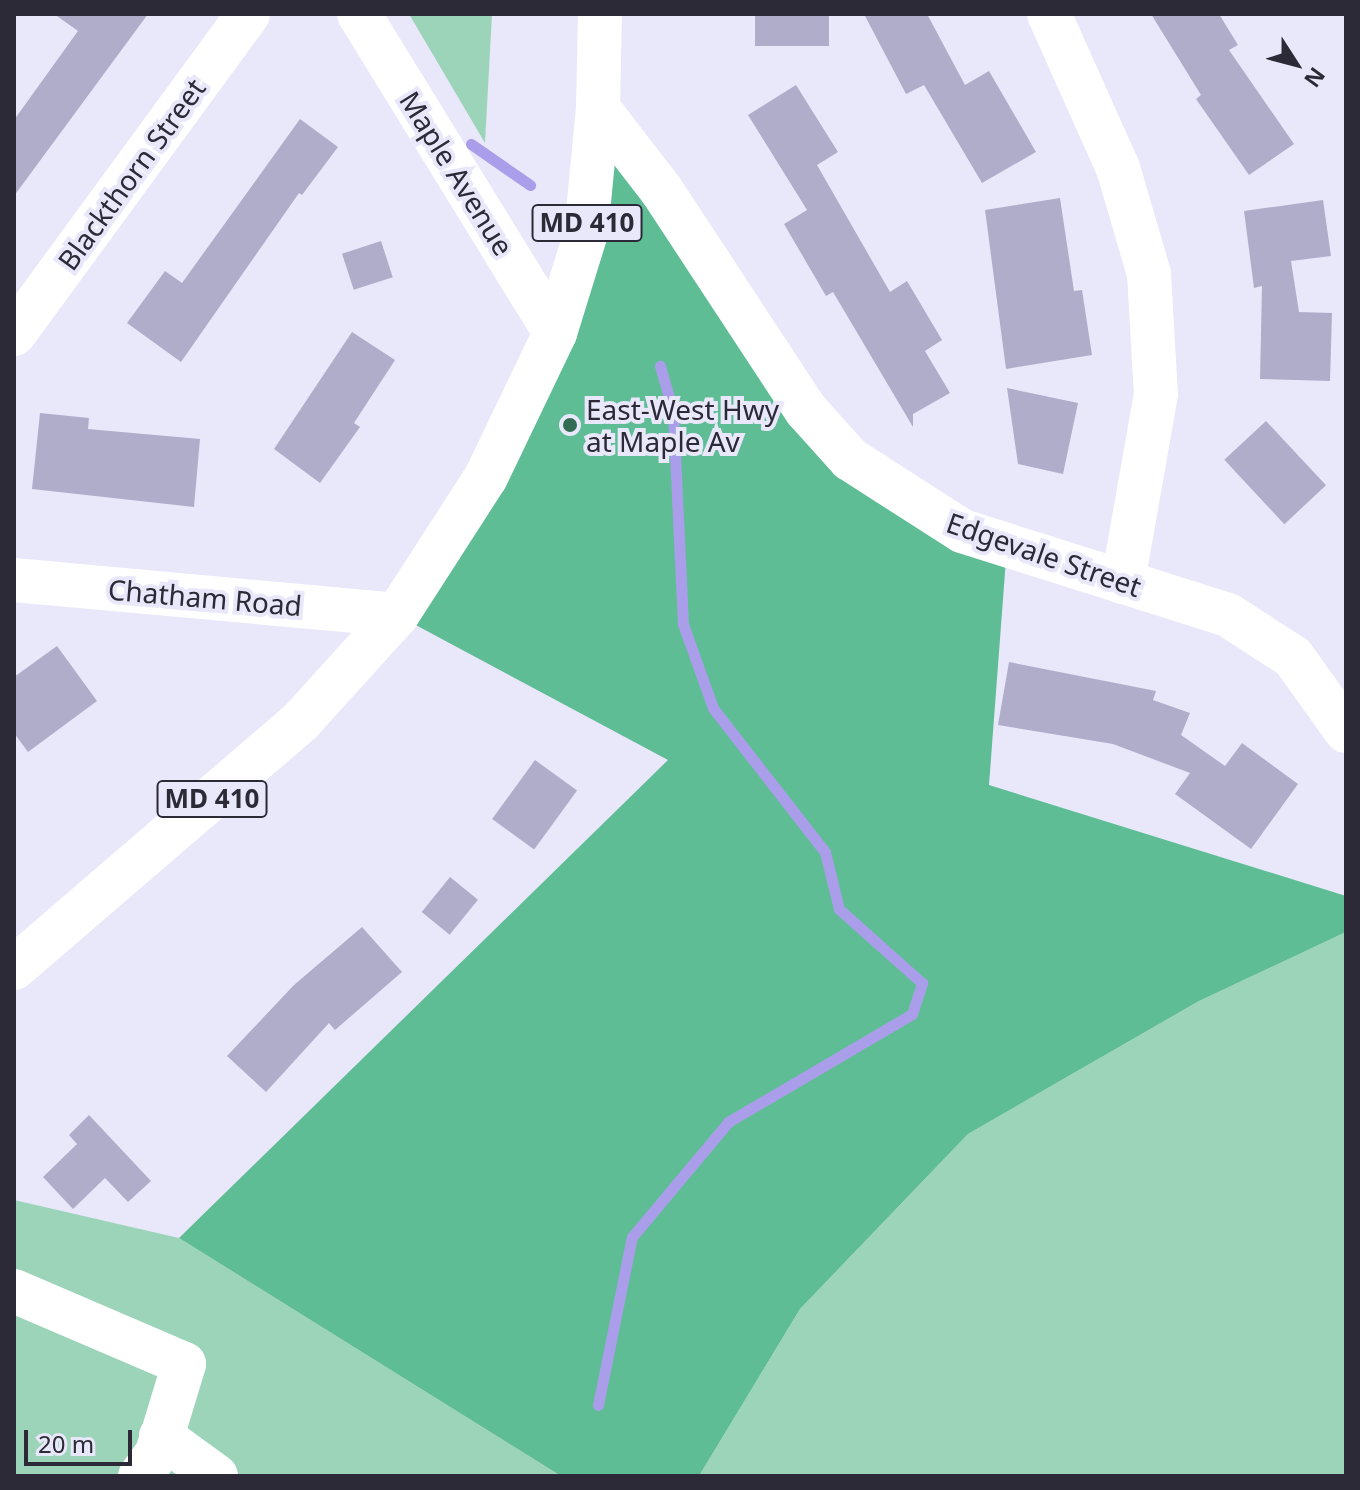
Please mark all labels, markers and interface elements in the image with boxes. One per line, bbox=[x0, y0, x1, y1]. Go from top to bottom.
north arrow bbox=[1256, 24, 1336, 104]
text: N bbox=[1298, 62, 1333, 94]
street label: Blackthorn Street bbox=[50, 72, 212, 276]
street label: Maple Avenue bbox=[393, 85, 521, 261]
road number: MD 410 bbox=[531, 201, 643, 245]
place label: East-West Hwy at Maple Av bbox=[586, 392, 779, 458]
marker: East-West Hwy at Maple Av bbox=[561, 416, 579, 434]
street label: Edgevale Street bbox=[942, 505, 1146, 603]
street label: Chatham Road bbox=[107, 572, 303, 622]
road number: MD 410 bbox=[156, 777, 268, 821]
scale bar bbox=[28, 1414, 136, 1464]
text: 20 m bbox=[38, 1427, 94, 1460]

